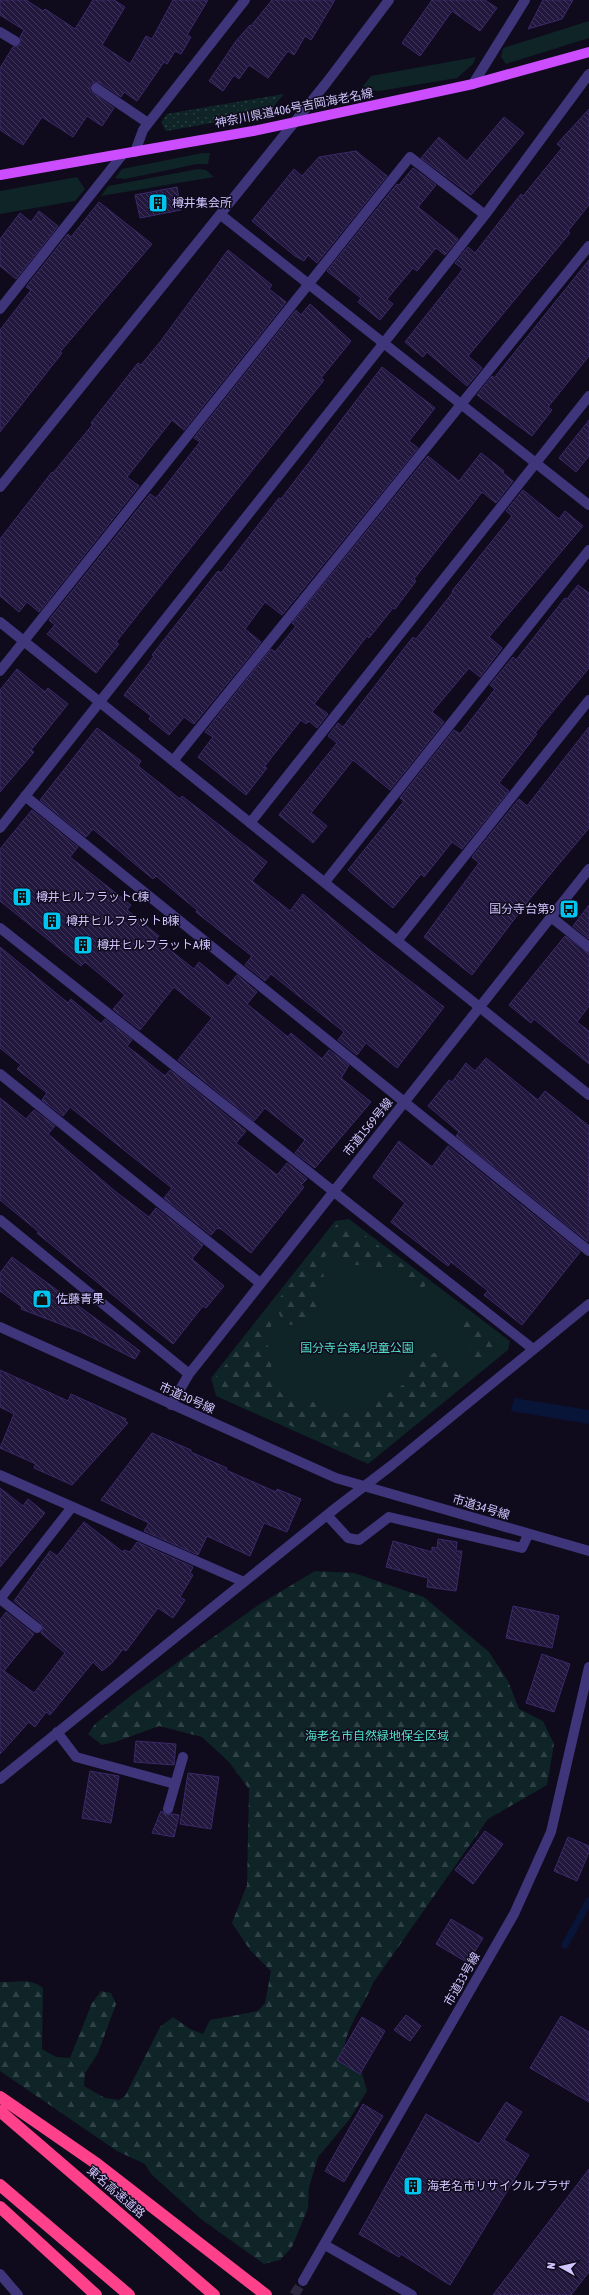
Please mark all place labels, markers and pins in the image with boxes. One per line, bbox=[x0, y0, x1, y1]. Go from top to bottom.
building icon: 樽井集会所 bbox=[147, 192, 169, 214]
place label: 樽井集会所 bbox=[172, 196, 232, 210]
building icon: 樽井ヒルフラットC棟 bbox=[11, 886, 33, 908]
place label: 樽井ヒルフラットC棟 bbox=[36, 890, 149, 904]
bus stop icon: 国分寺台第9 bbox=[558, 898, 580, 920]
place label: 国分寺台第9 bbox=[489, 902, 555, 916]
building icon: 樽井ヒルフラットB棟 bbox=[41, 910, 63, 932]
place label: 樽井ヒルフラットB棟 bbox=[66, 914, 180, 928]
building icon: 樽井ヒルフラットA棟 bbox=[72, 934, 94, 956]
place label: 樽井ヒルフラットA棟 bbox=[97, 938, 211, 952]
shop icon: 佐藤青果 bbox=[31, 1288, 53, 1310]
place label: 佐藤青果 bbox=[56, 1292, 104, 1306]
building icon: 海老名市リサイクルプラザ bbox=[402, 2175, 424, 2197]
place label: 海老名市リサイクルプラザ bbox=[427, 2179, 570, 2193]

